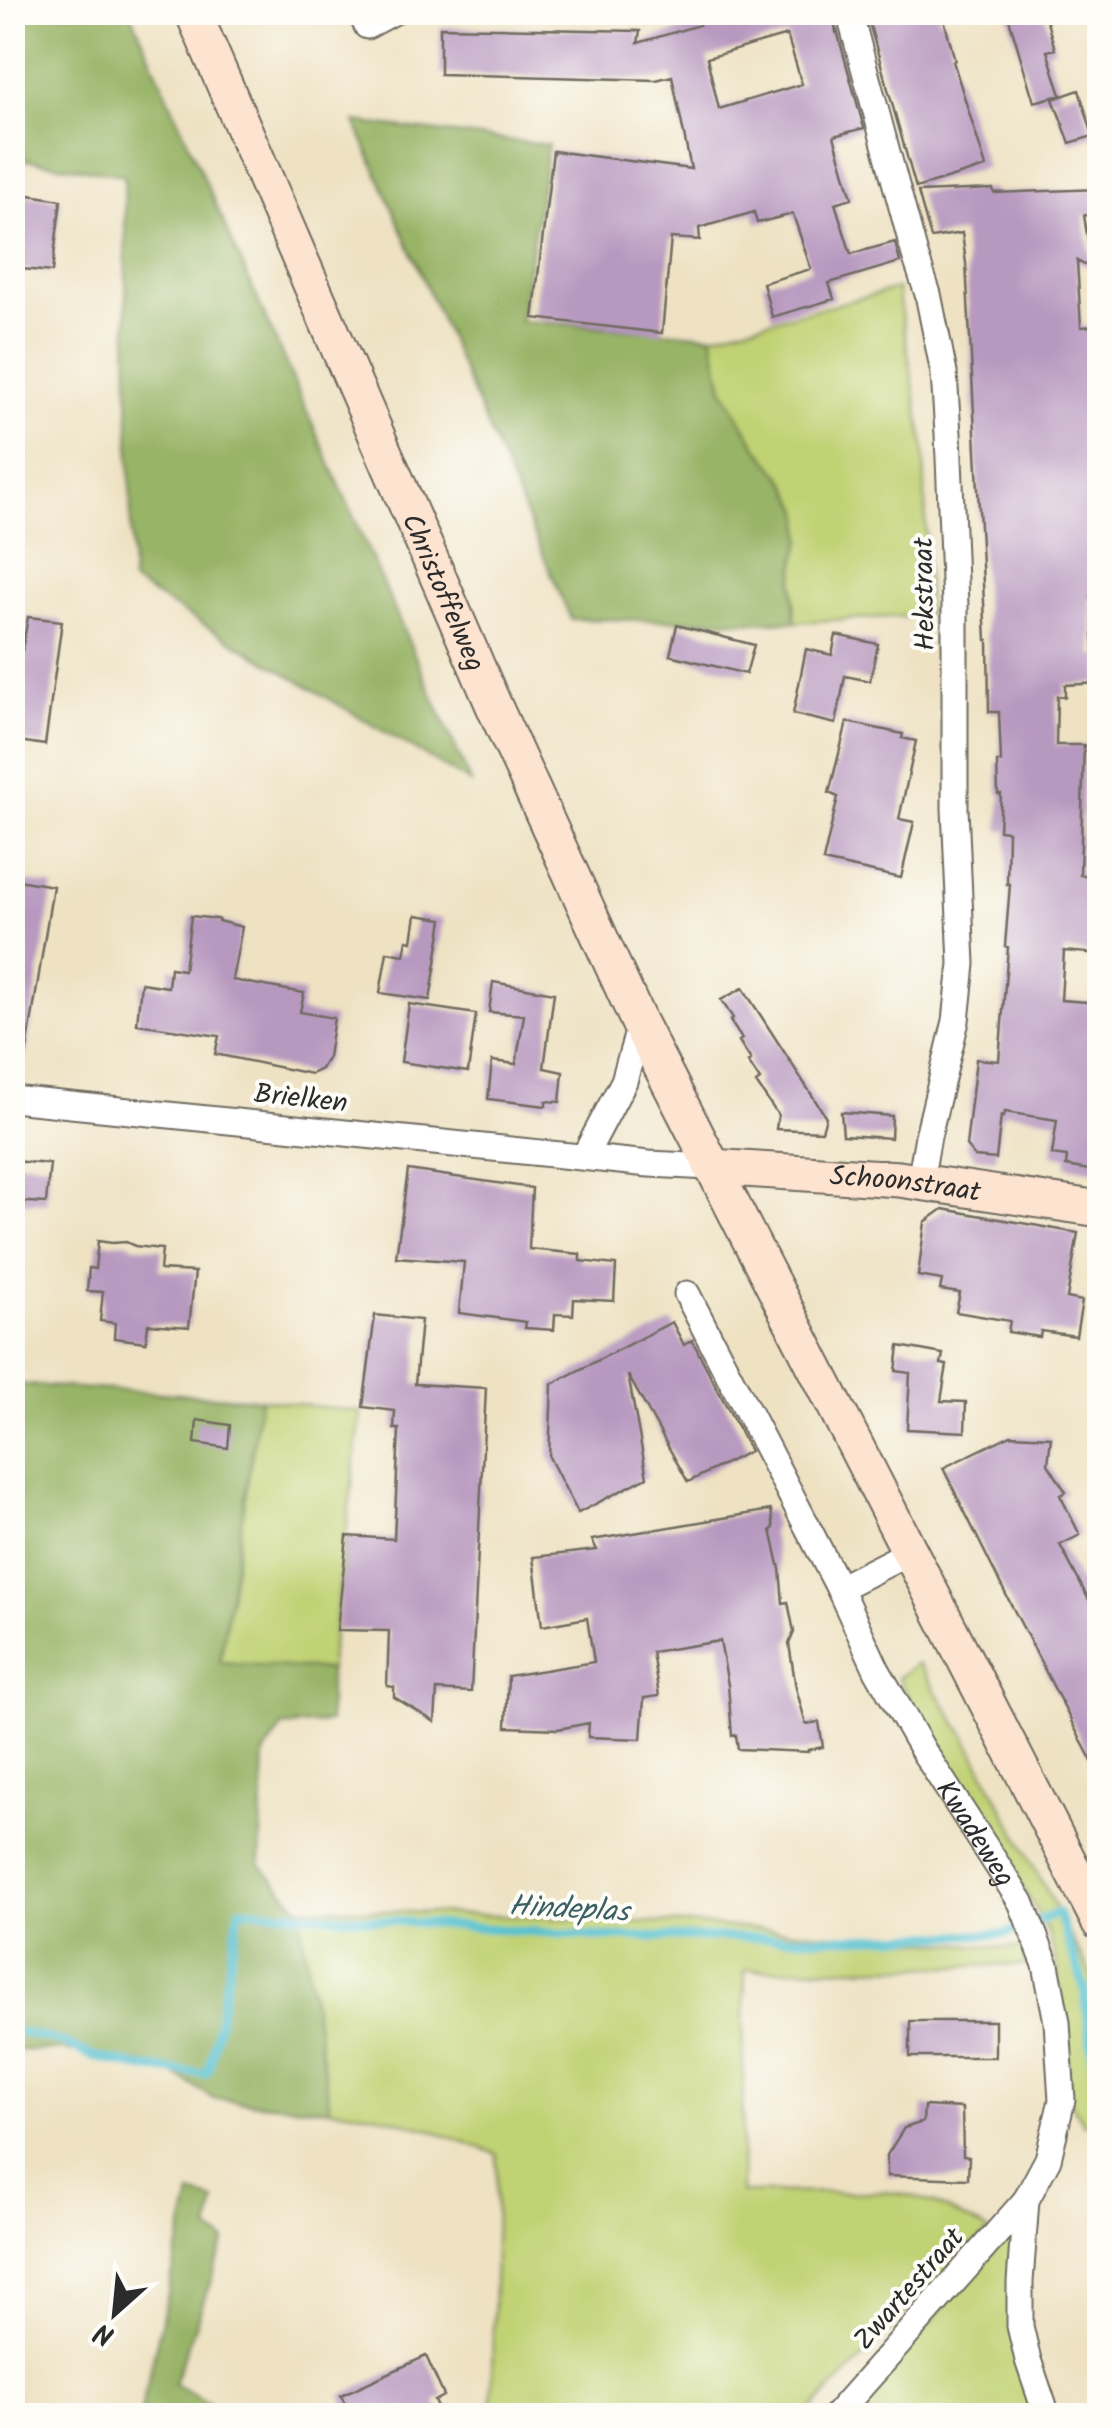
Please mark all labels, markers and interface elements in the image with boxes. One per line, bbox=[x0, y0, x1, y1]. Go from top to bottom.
street label: Christoffelweg bbox=[388, 507, 496, 679]
street label: Hekstraat bbox=[902, 536, 949, 651]
street label: Brielken bbox=[252, 1072, 350, 1127]
street label: Schoonstraat bbox=[828, 1155, 985, 1216]
street label: Kwadeweg bbox=[923, 1772, 1026, 1897]
water label: Hindeplas bbox=[508, 1883, 633, 1937]
street label: Zwartestraat bbox=[843, 2217, 977, 2361]
north arrow bbox=[65, 2263, 165, 2363]
text: N bbox=[86, 2309, 123, 2357]

